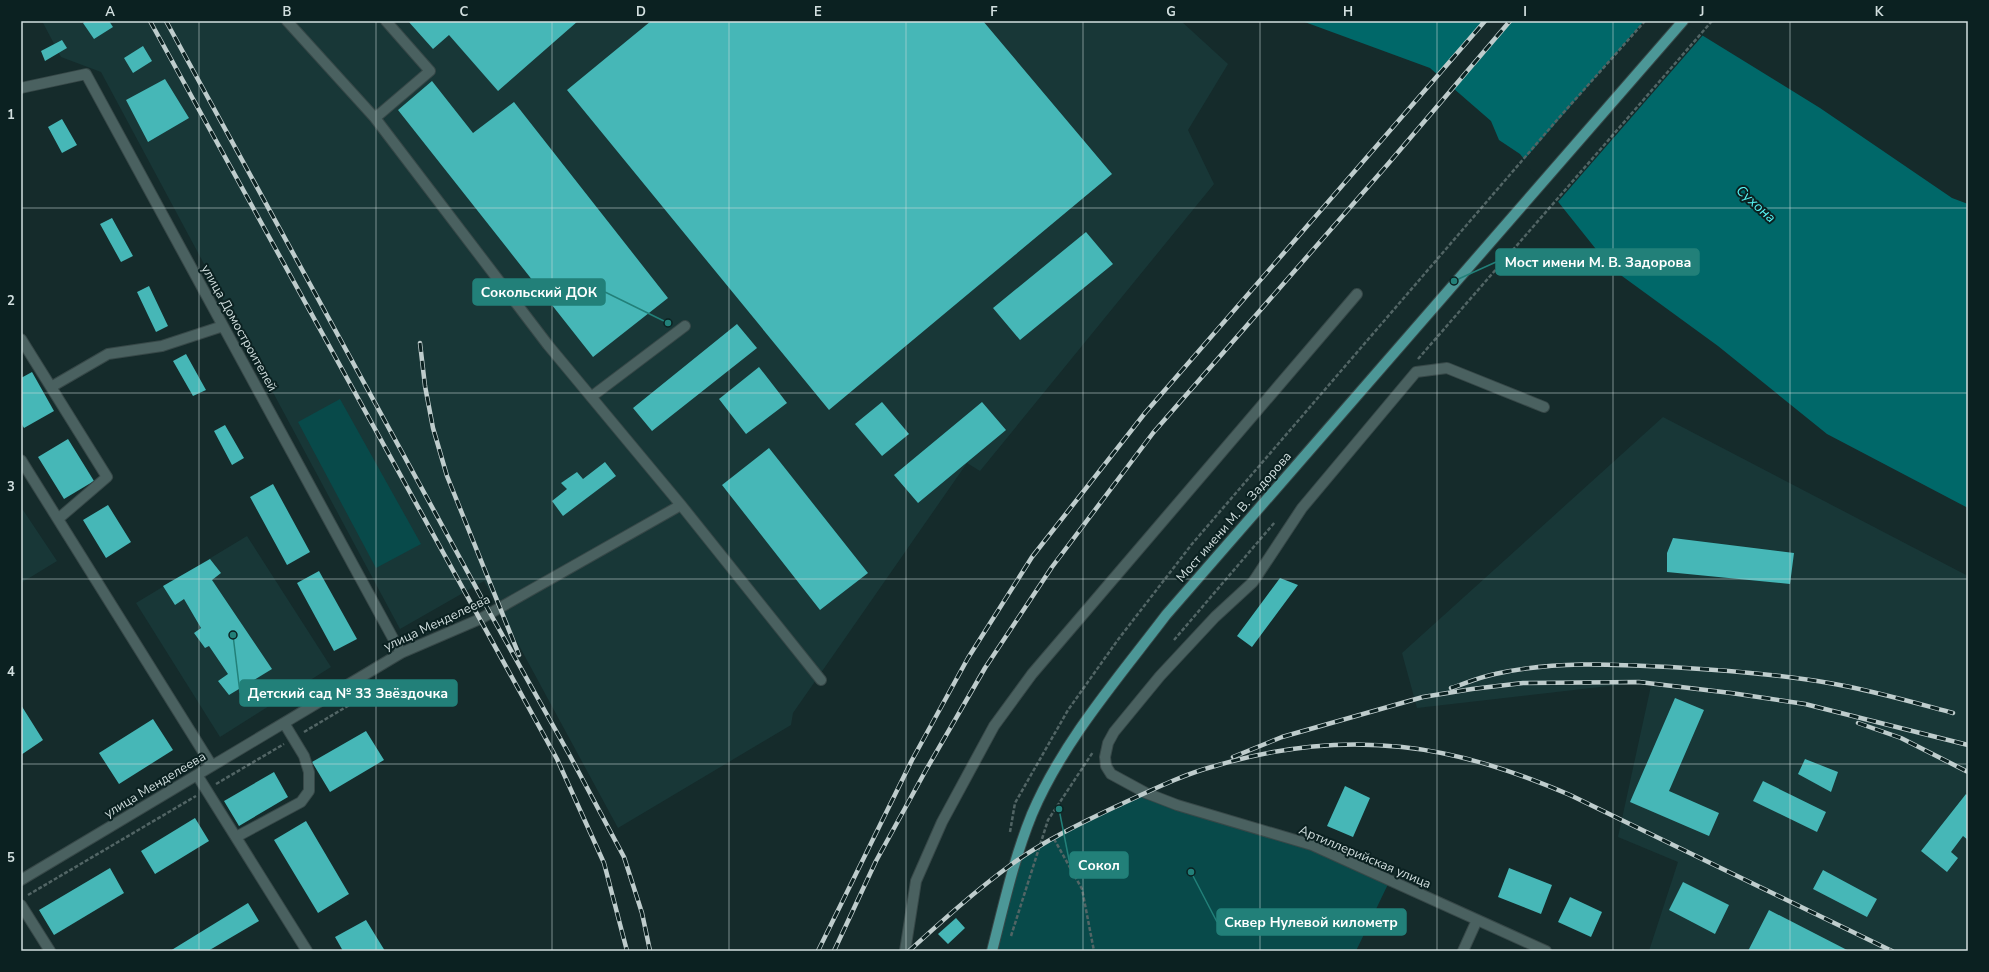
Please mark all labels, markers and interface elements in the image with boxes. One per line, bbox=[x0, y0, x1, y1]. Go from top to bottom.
text: A bbox=[105, 3, 115, 21]
text: B bbox=[283, 3, 292, 21]
text: C bbox=[460, 3, 469, 21]
text: D bbox=[636, 3, 646, 21]
text: E bbox=[814, 3, 822, 21]
text: F bbox=[990, 3, 998, 21]
text: G bbox=[1166, 3, 1176, 21]
text: H bbox=[1343, 3, 1353, 21]
text: I bbox=[1523, 3, 1527, 21]
text: J bbox=[1699, 3, 1704, 21]
text: K bbox=[1875, 3, 1884, 21]
text: 1 bbox=[7, 106, 15, 124]
water label: Сухона bbox=[1732, 181, 1780, 227]
callout: Мост имени М. В. Задорова bbox=[1496, 249, 1699, 275]
text: Мост имени М. В. Задорова bbox=[1505, 253, 1691, 272]
street label: улица Домостроителей bbox=[197, 261, 281, 395]
callout: Сокольский ДОК bbox=[473, 279, 605, 305]
text: Сокольский ДОК bbox=[481, 283, 598, 302]
text: 2 bbox=[7, 292, 15, 310]
street label: Мост имени М. В. Задорова bbox=[1172, 448, 1296, 586]
text: 3 bbox=[7, 478, 15, 496]
street label: улица Менделеева bbox=[381, 590, 493, 656]
text: 4 bbox=[7, 663, 15, 681]
callout: Детский сад № 33 Звёздочка bbox=[240, 680, 457, 706]
text: Детский сад № 33 Звёздочка bbox=[248, 684, 448, 703]
street label: улица Менделеева bbox=[101, 747, 209, 823]
street label: Артиллерийская улица bbox=[1296, 821, 1434, 893]
text: 5 bbox=[7, 849, 15, 867]
callout: Сокол bbox=[1070, 852, 1128, 878]
text: Сокол bbox=[1078, 856, 1120, 875]
callout: Сквер Нулевой километр bbox=[1217, 909, 1406, 935]
text: Сквер Нулевой километр bbox=[1224, 913, 1398, 932]

